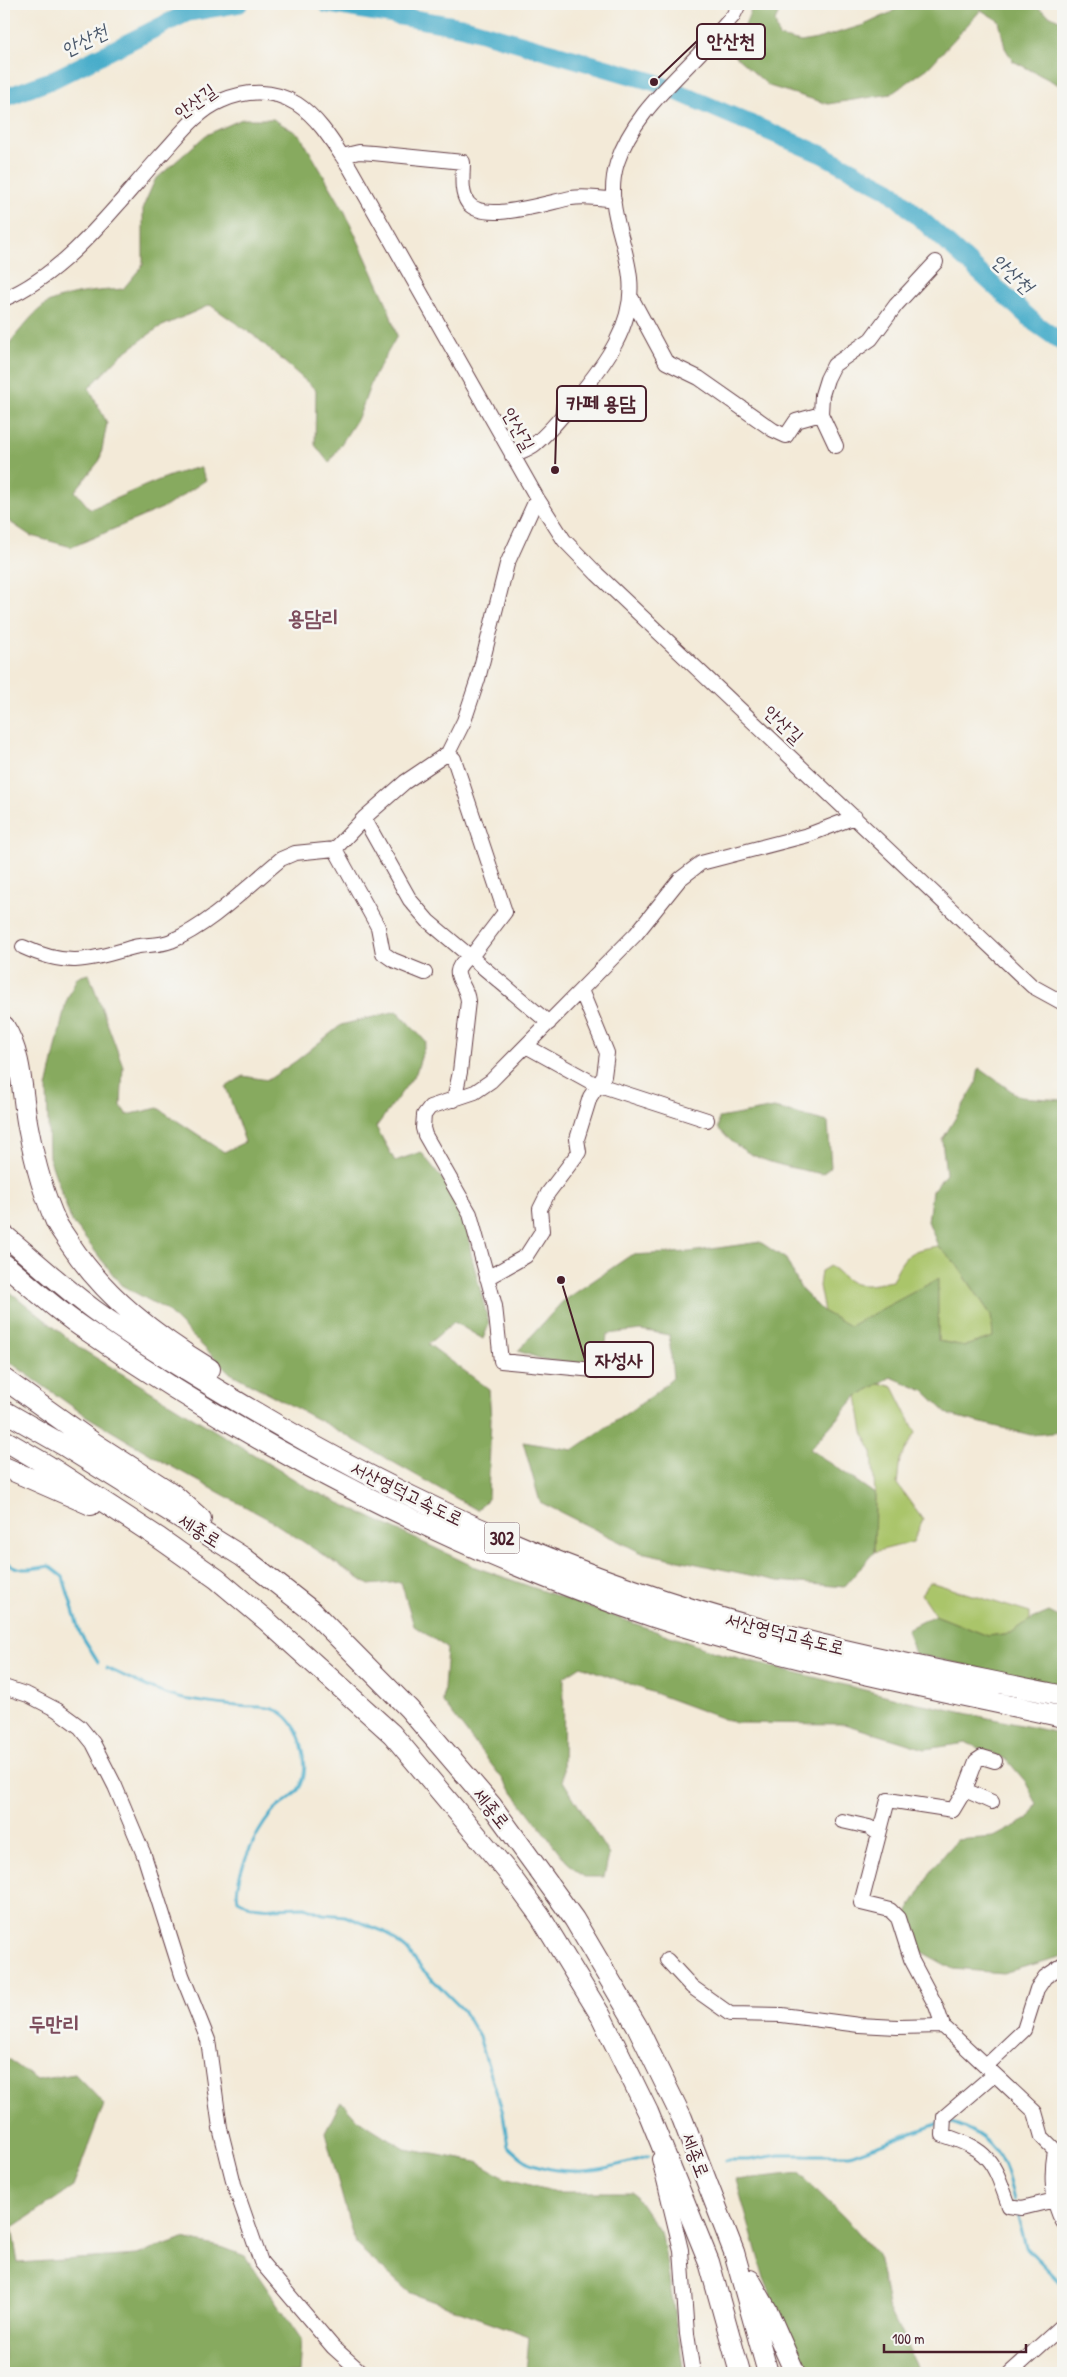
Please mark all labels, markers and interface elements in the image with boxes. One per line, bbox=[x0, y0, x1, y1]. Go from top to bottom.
water label: 안산천 bbox=[56, 16, 113, 63]
callout: 안산천 bbox=[697, 24, 765, 59]
text: 안산천 bbox=[707, 27, 755, 54]
street label: 안산길 bbox=[169, 77, 221, 125]
water label: 안산천 bbox=[986, 247, 1041, 300]
callout: 카페 용담 bbox=[557, 386, 646, 421]
text: 카페 용담 bbox=[567, 389, 635, 416]
street label: 안산길 bbox=[497, 403, 541, 455]
district label: 용담리 bbox=[288, 603, 338, 632]
street label: 안산길 bbox=[758, 699, 810, 749]
callout: 자성사 bbox=[585, 1342, 653, 1377]
text: 자성사 bbox=[595, 1346, 643, 1373]
street label: 서산영덕고속도로 bbox=[346, 1455, 468, 1531]
street label: 세종로 bbox=[174, 1507, 226, 1553]
road number: 302 bbox=[484, 1522, 520, 1554]
street label: 서산영덕고속도로 bbox=[723, 1606, 847, 1660]
street label: 세종로 bbox=[467, 1782, 517, 1834]
district label: 두만리 bbox=[29, 2009, 79, 2038]
street label: 세종로 bbox=[676, 2129, 716, 2181]
scale bar bbox=[884, 2322, 1027, 2354]
text: 100 m bbox=[892, 2328, 925, 2349]

